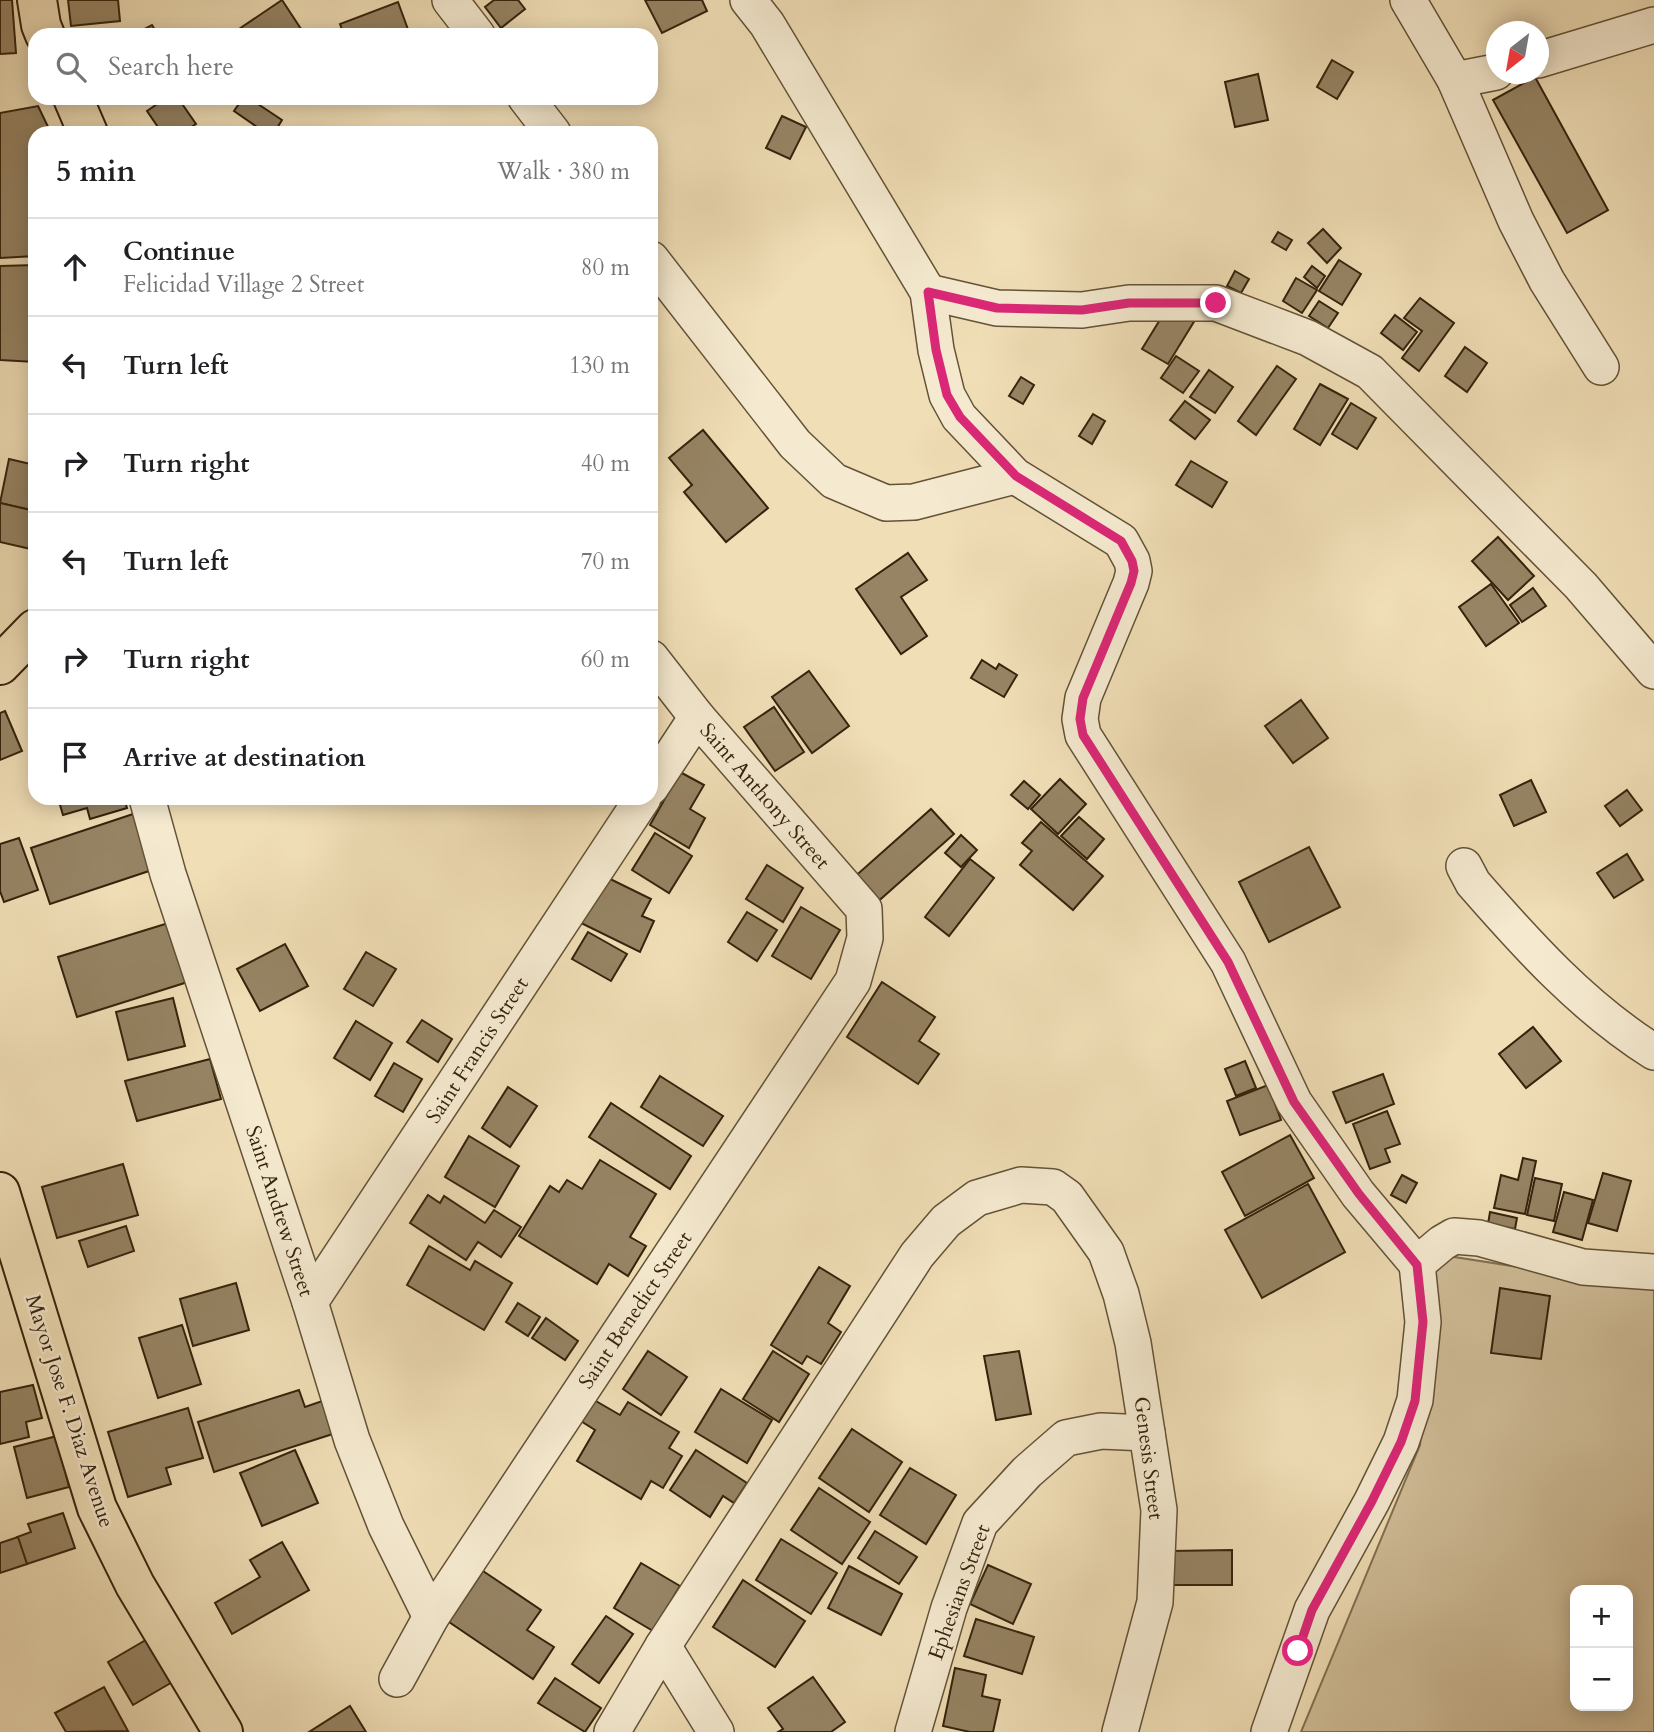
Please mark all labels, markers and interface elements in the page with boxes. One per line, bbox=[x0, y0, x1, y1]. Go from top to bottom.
north arrow bbox=[1486, 21, 1549, 84]
search box bbox=[28, 28, 658, 105]
icon: search bbox=[52, 48, 90, 86]
text: Search here bbox=[108, 49, 234, 84]
text: 5 min bbox=[56, 151, 136, 192]
text: Walk · 380 m bbox=[497, 156, 630, 187]
text: Continue bbox=[123, 234, 235, 269]
icon: ahead bbox=[56, 248, 94, 286]
text: 80 m bbox=[581, 252, 630, 283]
text: Felicidad Village 2 Street bbox=[123, 269, 364, 300]
route end bbox=[1200, 287, 1231, 318]
icon: left bbox=[56, 346, 94, 384]
text: Turn left bbox=[123, 348, 228, 383]
text: 130 m bbox=[569, 350, 630, 381]
icon: right bbox=[56, 444, 94, 482]
text: Turn right bbox=[123, 446, 250, 481]
text: 40 m bbox=[581, 448, 630, 479]
icon: left bbox=[56, 542, 94, 580]
text: Turn left bbox=[123, 544, 228, 579]
text: 70 m bbox=[581, 546, 630, 577]
icon: right bbox=[56, 640, 94, 678]
text: Turn right bbox=[123, 642, 250, 677]
text: 60 m bbox=[581, 644, 630, 675]
street label: Saint Anthony Street bbox=[693, 717, 837, 876]
icon: arrive bbox=[56, 738, 94, 776]
text: Arrive at destination bbox=[123, 740, 366, 775]
street label: Saint Francis Street bbox=[419, 971, 536, 1129]
street label: Saint Andrew Street bbox=[238, 1122, 321, 1301]
street label: Saint Benedict Street bbox=[572, 1225, 699, 1395]
street label: Mayor Jose F. Diaz Avenue bbox=[18, 1291, 121, 1531]
street label: Genesis Street bbox=[1127, 1395, 1170, 1522]
street label: Ephesians Street bbox=[922, 1520, 998, 1664]
map controls bbox=[1570, 1585, 1633, 1711]
button: + bbox=[1570, 1585, 1633, 1648]
route start bbox=[1282, 1635, 1313, 1666]
button: − bbox=[1570, 1648, 1633, 1711]

